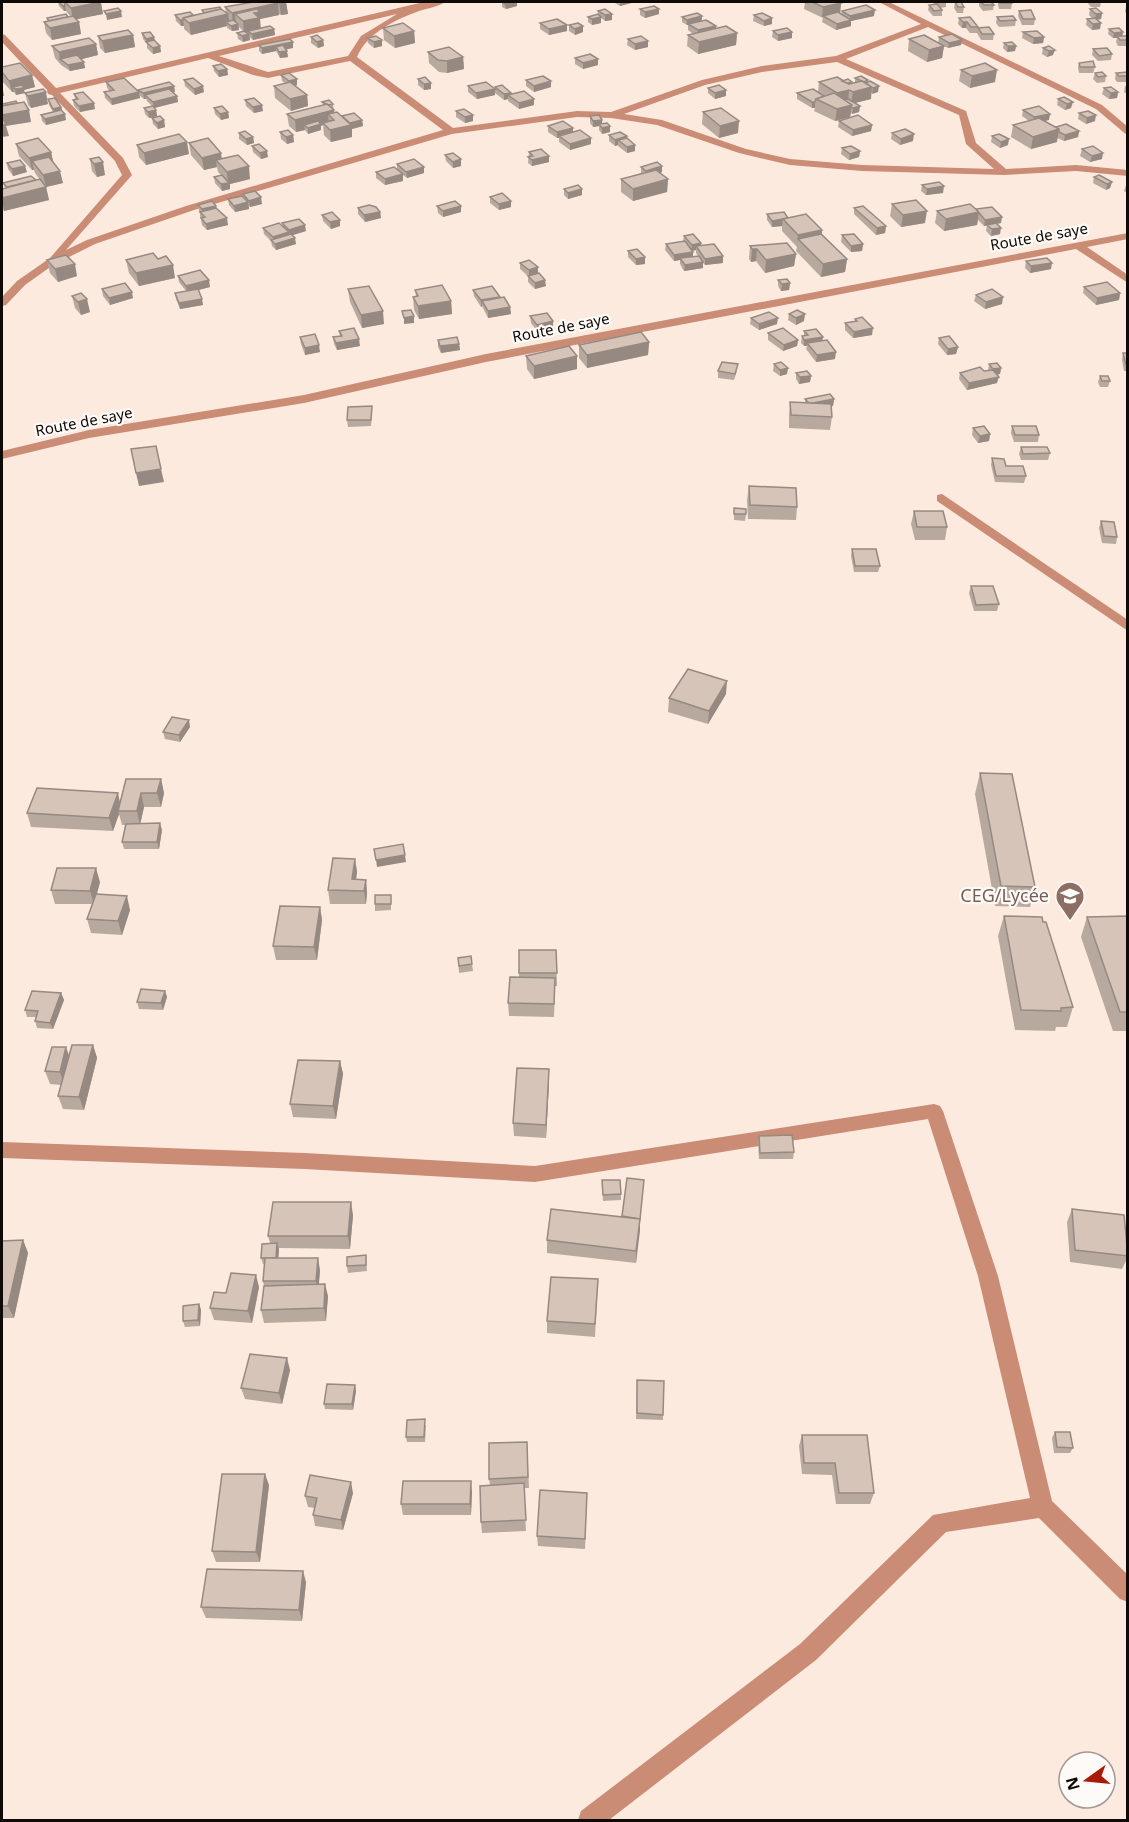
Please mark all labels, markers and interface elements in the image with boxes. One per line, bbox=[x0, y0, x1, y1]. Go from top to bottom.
street label: Route de saye bbox=[988, 218, 1089, 254]
street label: Route de saye bbox=[510, 308, 611, 346]
street label: Route de saye bbox=[33, 402, 134, 440]
school or university icon: CEG/Lycée bbox=[1054, 880, 1086, 922]
place label: CEG/Lycée bbox=[960, 883, 1049, 907]
north arrow bbox=[1057, 1750, 1117, 1810]
text: N bbox=[1060, 1775, 1085, 1793]

